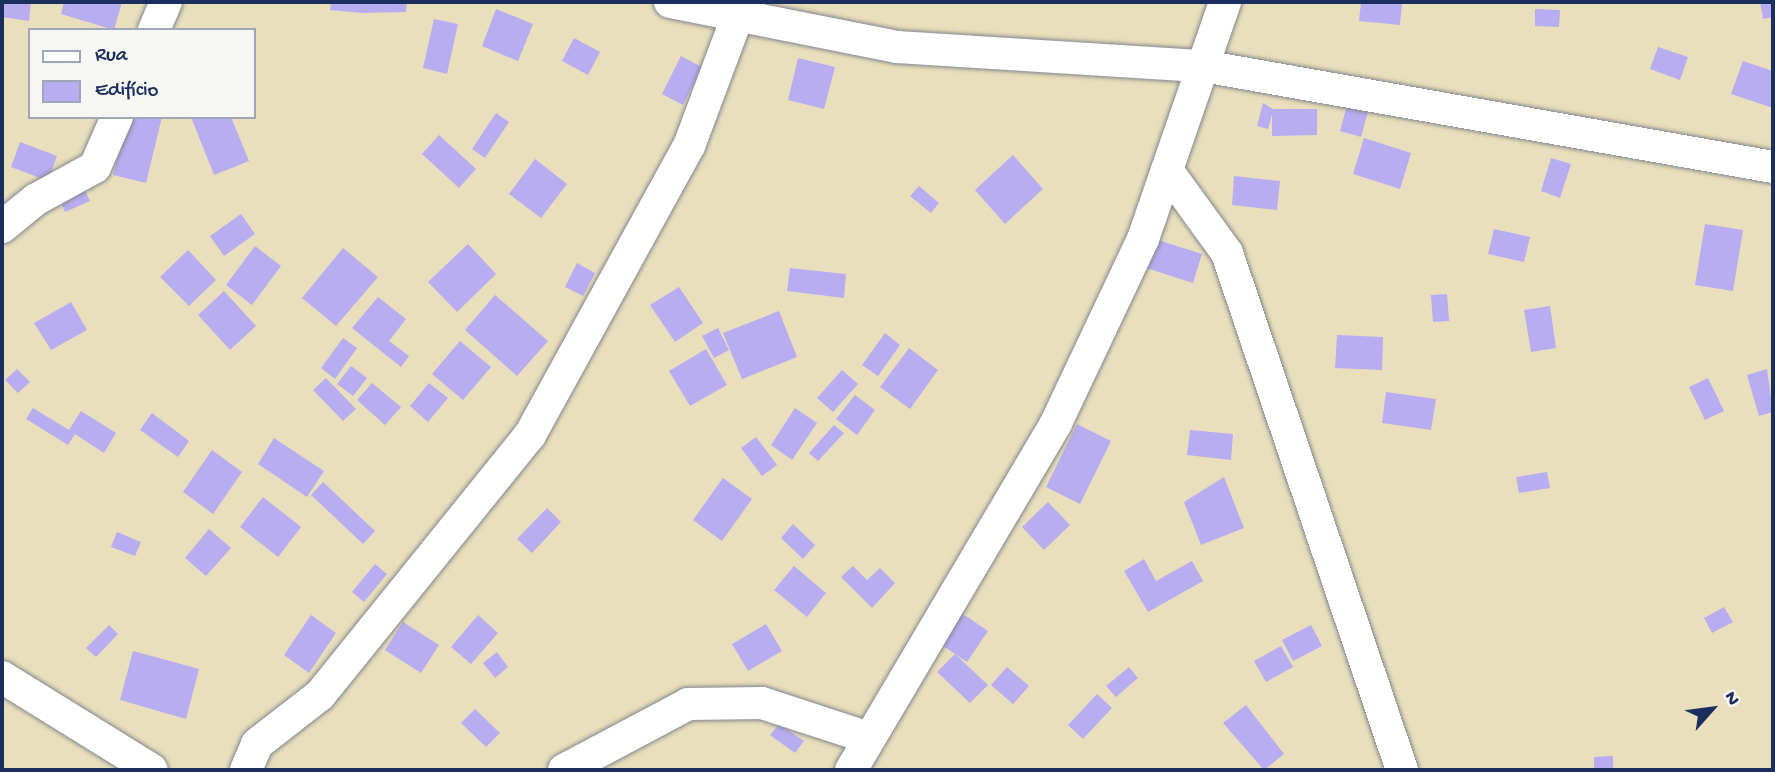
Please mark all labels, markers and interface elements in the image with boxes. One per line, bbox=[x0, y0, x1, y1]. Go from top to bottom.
legend bbox=[28, 28, 256, 119]
text: Rua bbox=[95, 44, 128, 69]
text: Edifício bbox=[95, 79, 159, 104]
north arrow bbox=[1677, 674, 1747, 744]
text: N bbox=[1718, 688, 1744, 710]

